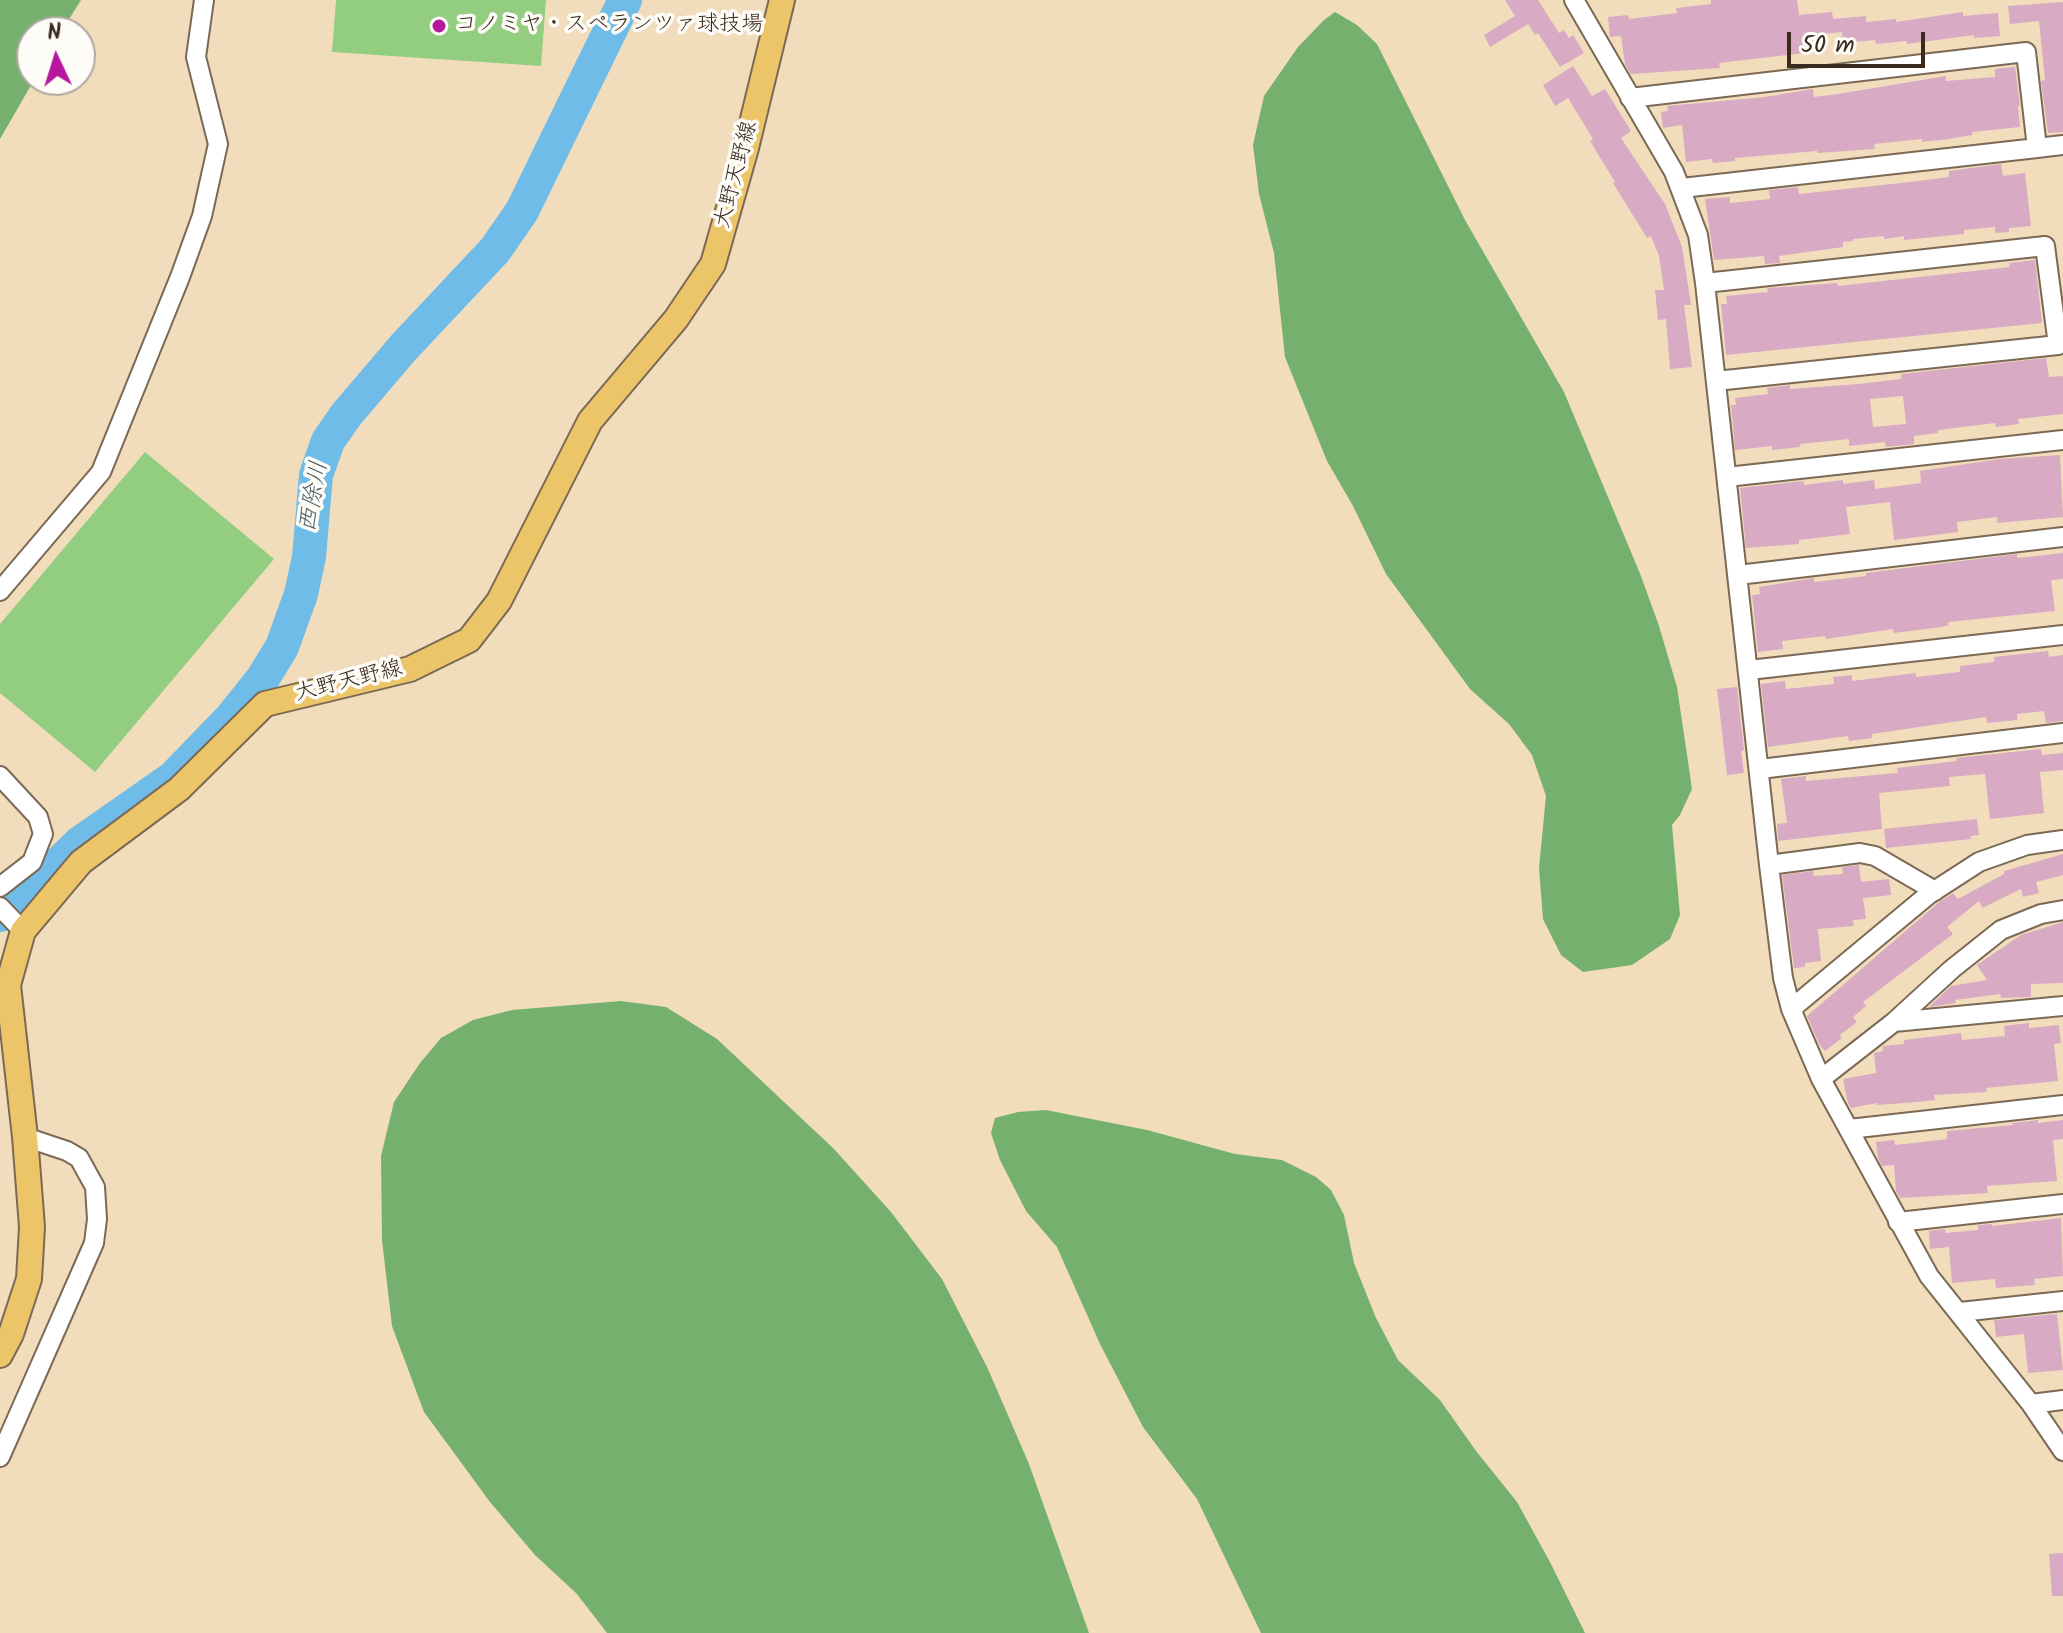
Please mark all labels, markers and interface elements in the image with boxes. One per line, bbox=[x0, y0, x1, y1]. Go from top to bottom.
place label: コノミヤ・スペランツァ球技場 bbox=[455, 13, 763, 39]
north arrow bbox=[16, 16, 96, 96]
text: N bbox=[46, 16, 63, 51]
scale bar bbox=[1791, 16, 1929, 66]
marker: コノミヤ・スペランツァ球技場 bbox=[430, 17, 448, 35]
text: 50 m bbox=[1801, 26, 1855, 65]
street label: 大野天野線 bbox=[711, 118, 765, 232]
water label: 西除川 bbox=[296, 459, 336, 535]
street label: 大野天野線 bbox=[292, 657, 406, 709]

